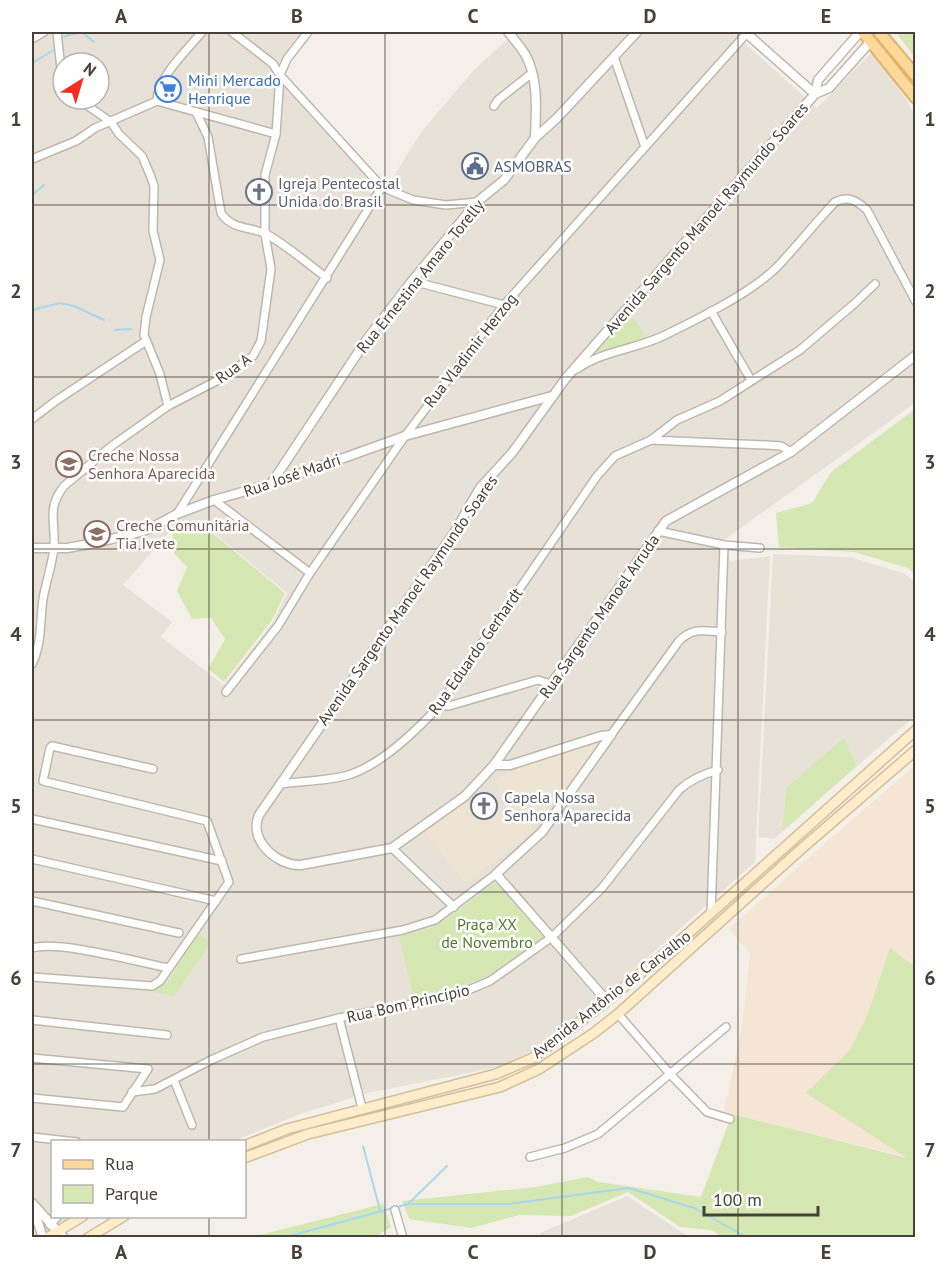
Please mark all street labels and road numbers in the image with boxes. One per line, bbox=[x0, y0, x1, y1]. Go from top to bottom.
street label: Avenida Sargento Manoel Raymundo Soares bbox=[600, 98, 812, 338]
street label: Rua Ernestina Amaro Torelly bbox=[352, 195, 488, 357]
street label: Rua Vladimir Herzog bbox=[419, 289, 521, 411]
street label: Rua A bbox=[211, 348, 255, 388]
street label: Rua José Madri bbox=[241, 449, 343, 501]
street label: Avenida Sargento Manoel Raymundo Soares bbox=[313, 471, 502, 729]
street label: Rua Sargento Manoel Arruda bbox=[535, 530, 663, 702]
street label: Rua Eduardo Gerhardt bbox=[424, 583, 527, 718]
street label: Avenida Antônio de Carvalho bbox=[527, 926, 695, 1062]
street label: Rua Bom Princípio bbox=[345, 979, 471, 1027]

